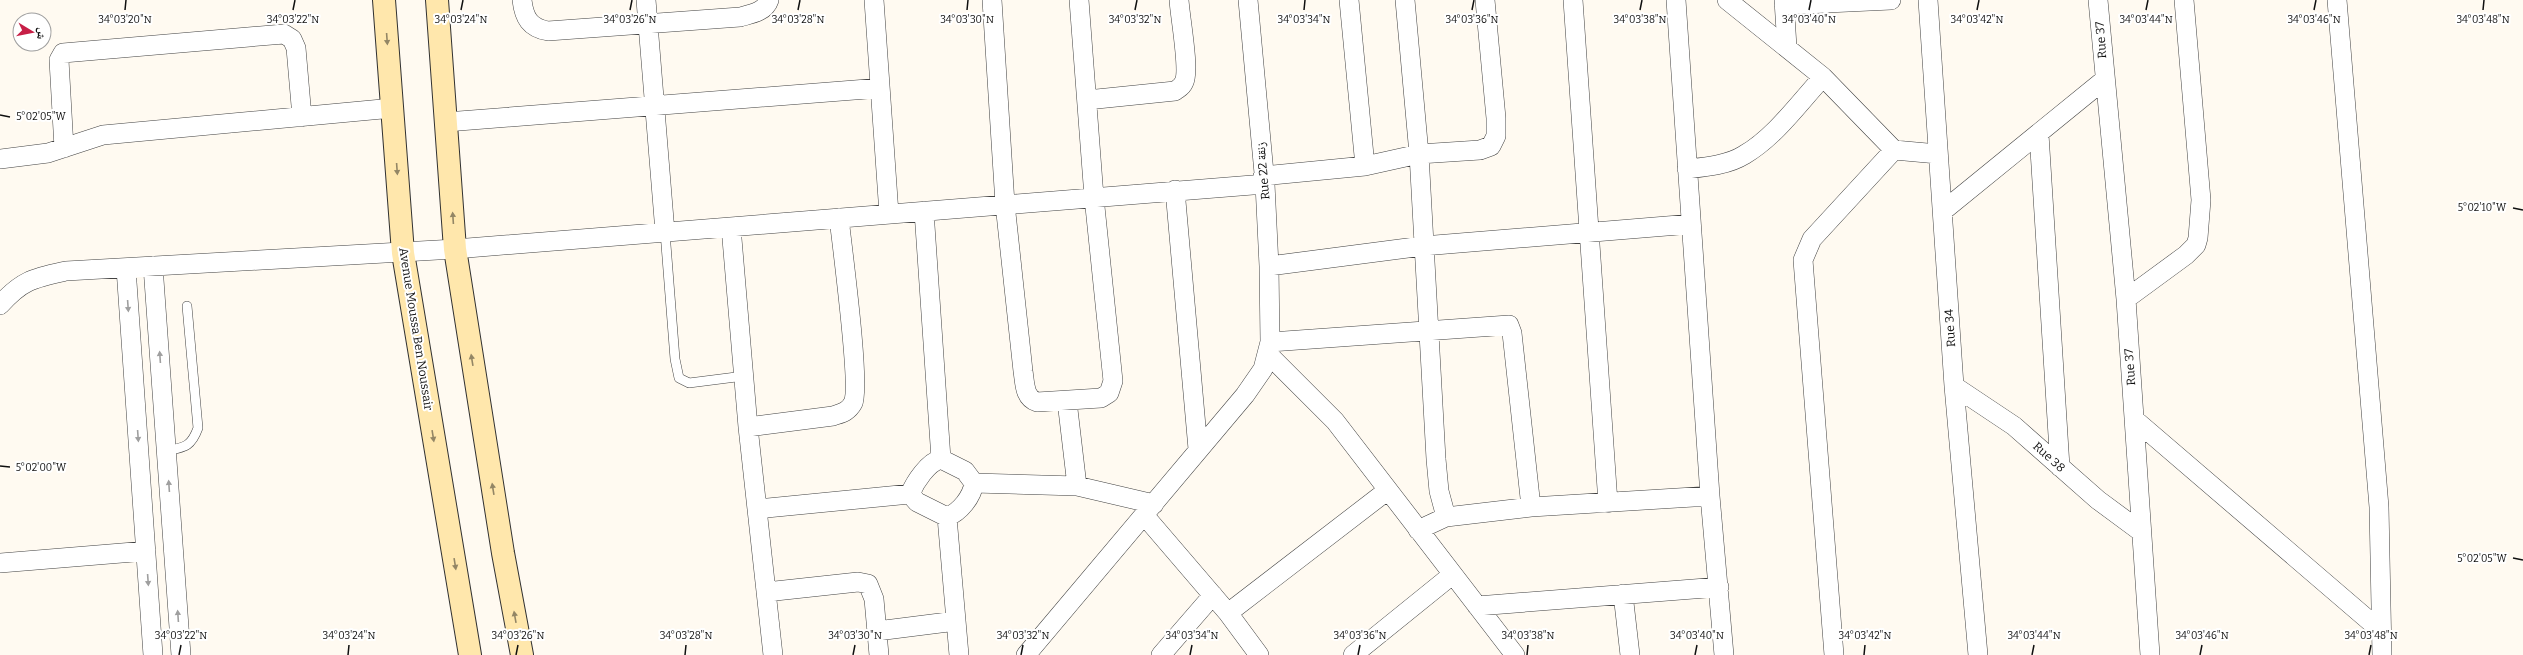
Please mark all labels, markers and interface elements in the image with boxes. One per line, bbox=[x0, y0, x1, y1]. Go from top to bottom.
north arrow bbox=[12, 12, 52, 52]
text: 34°03'20"N bbox=[98, 14, 152, 26]
text: 34°03'22"N bbox=[267, 14, 319, 26]
text: 34°03'24"N bbox=[435, 14, 487, 26]
text: 34°03'26"N bbox=[604, 14, 656, 26]
text: 34°03'28"N bbox=[772, 14, 824, 26]
text: 34°03'30"N bbox=[940, 14, 994, 26]
text: 34°03'32"N bbox=[1109, 14, 1161, 26]
text: 34°03'34"N bbox=[1277, 14, 1331, 26]
text: 34°03'36"N bbox=[1445, 14, 1499, 26]
text: 34°03'38"N bbox=[1614, 14, 1667, 26]
text: 34°03'40"N bbox=[1782, 14, 1836, 26]
text: 34°03'42"N bbox=[1951, 14, 2003, 26]
text: 34°03'44"N bbox=[2119, 14, 2173, 26]
text: 34°03'46"N bbox=[2287, 14, 2341, 26]
text: 34°03'48"N bbox=[2456, 14, 2510, 26]
street label: Rue 37 bbox=[2093, 21, 2109, 59]
text: ش bbox=[33, 27, 49, 41]
one-way arrow bbox=[384, 33, 391, 45]
text: 5°02'05"W bbox=[16, 111, 67, 123]
street label: Rue 22 زنقة bbox=[1253, 141, 1272, 200]
one-way arrow bbox=[393, 163, 400, 175]
text: 5°02'10"W bbox=[2458, 202, 2507, 214]
one-way arrow bbox=[449, 212, 456, 224]
street label: Avenue Moussa Ben Noussair bbox=[396, 247, 436, 412]
one-way arrow bbox=[125, 300, 132, 312]
street label: Rue 34 bbox=[1942, 309, 1958, 347]
street label: Rue 37 bbox=[2122, 348, 2138, 386]
one-way arrow bbox=[156, 351, 163, 363]
one-way arrow bbox=[469, 354, 475, 366]
one-way arrow bbox=[134, 430, 141, 442]
one-way arrow bbox=[430, 430, 436, 442]
street label: Rue 38 bbox=[2030, 439, 2068, 475]
text: 5°02'00"W bbox=[16, 462, 67, 474]
one-way arrow bbox=[165, 480, 172, 492]
one-way arrow bbox=[490, 482, 496, 495]
text: 5°02'05"W bbox=[2457, 553, 2508, 565]
one-way arrow bbox=[452, 558, 458, 570]
one-way arrow bbox=[144, 574, 151, 586]
one-way arrow bbox=[174, 610, 181, 622]
one-way arrow bbox=[511, 611, 517, 623]
text: 34°03'22"N bbox=[155, 630, 207, 642]
text: 34°03'24"N bbox=[323, 630, 375, 642]
text: 34°03'26"N bbox=[492, 630, 544, 642]
text: 34°03'28"N bbox=[660, 630, 712, 642]
text: 34°03'30"N bbox=[828, 630, 882, 642]
text: 34°03'32"N bbox=[997, 630, 1049, 642]
text: 34°03'34"N bbox=[1165, 630, 1219, 642]
text: 34°03'36"N bbox=[1333, 630, 1387, 642]
text: 34°03'38"N bbox=[1502, 630, 1555, 642]
text: 34°03'40"N bbox=[1670, 630, 1724, 642]
text: 34°03'42"N bbox=[1839, 630, 1891, 642]
text: 34°03'44"N bbox=[2007, 630, 2061, 642]
text: 34°03'46"N bbox=[2175, 630, 2229, 642]
text: 34°03'48"N bbox=[2344, 630, 2398, 642]

